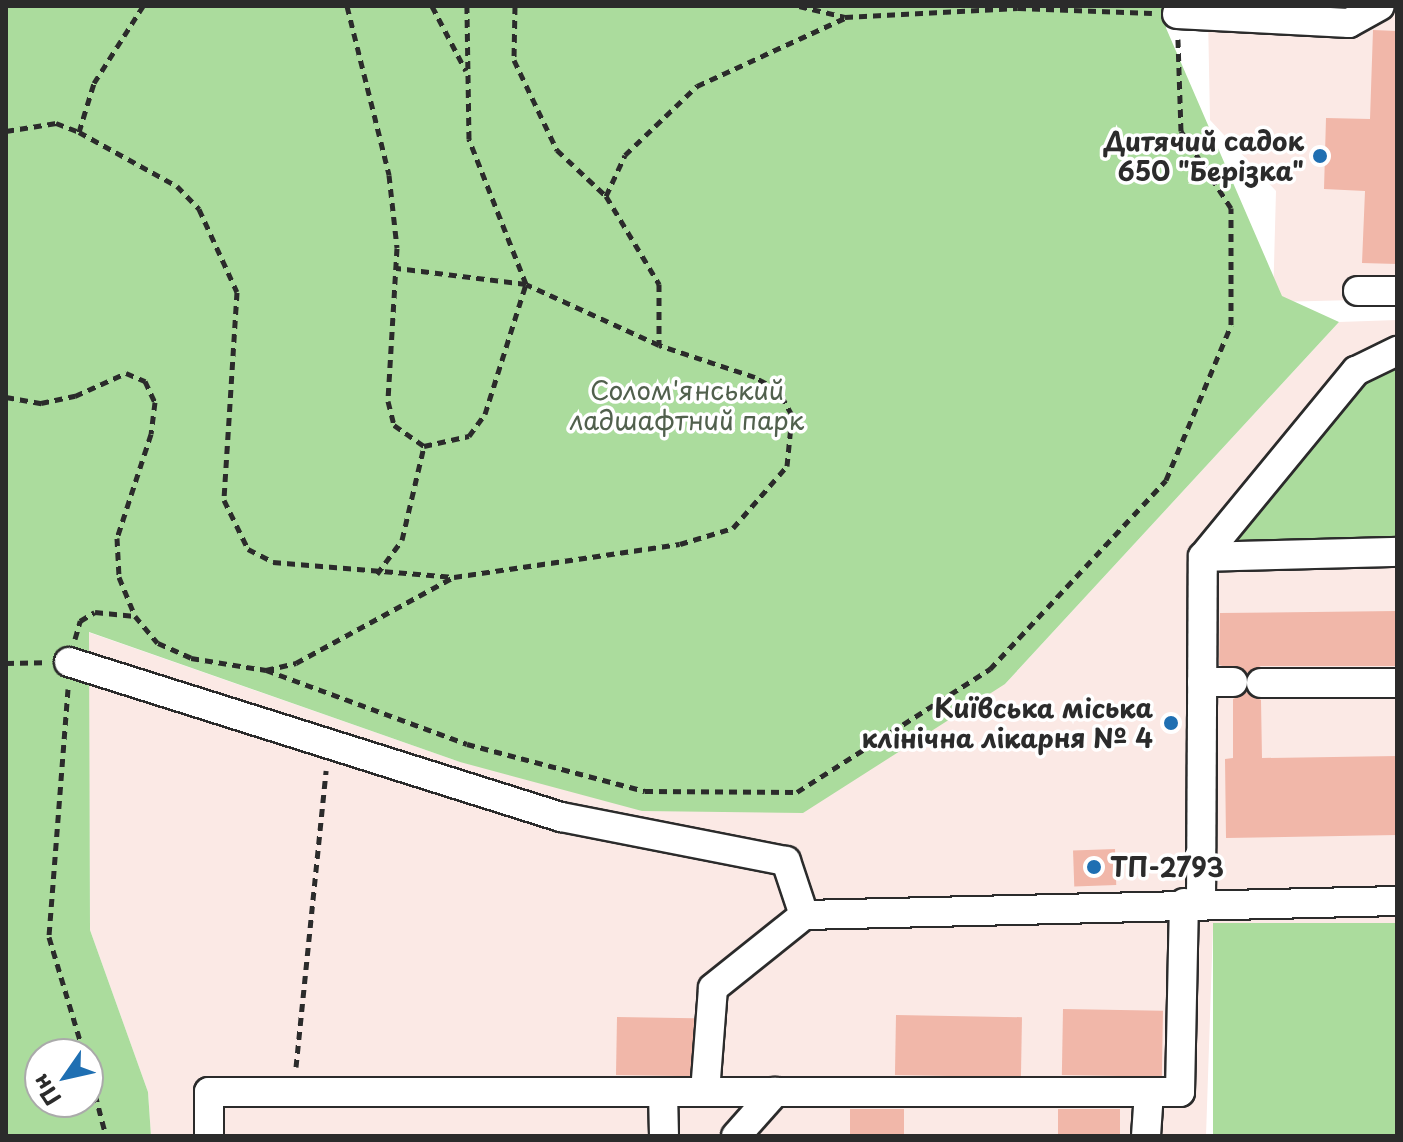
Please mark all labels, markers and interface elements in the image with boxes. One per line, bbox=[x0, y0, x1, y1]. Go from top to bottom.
place label: Дитячий садок 650 "Берізка" bbox=[1103, 125, 1304, 186]
marker: Дитячий садок 650 "Берізка" bbox=[1311, 147, 1329, 165]
park label: Солом'янський ладшафтний парк bbox=[569, 374, 805, 436]
place label: Київська міська клінічна лікарня № 4 bbox=[860, 692, 1153, 754]
marker: Київська міська клінічна лікарня № 4 bbox=[1160, 712, 1182, 734]
place label: ТП-2793 bbox=[1110, 851, 1224, 883]
marker: ТП-2793 bbox=[1085, 858, 1103, 876]
north arrow bbox=[24, 1038, 104, 1118]
text: Пн bbox=[23, 1068, 68, 1113]

